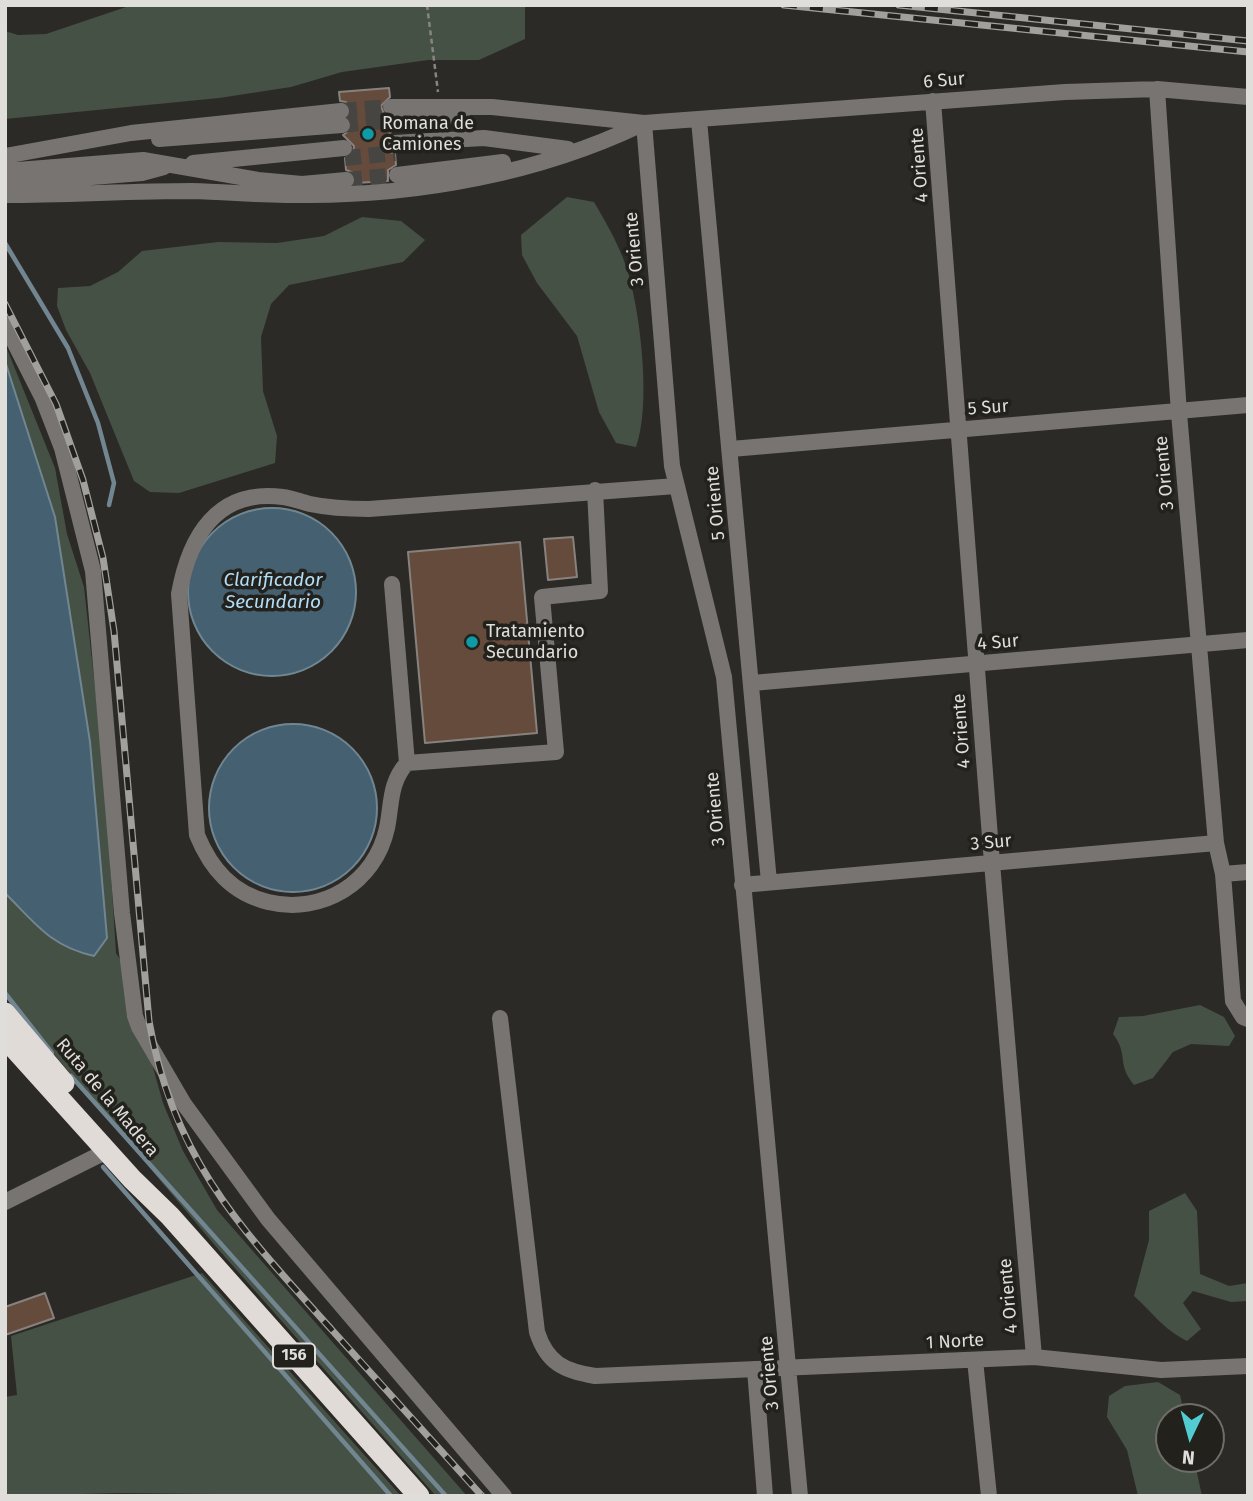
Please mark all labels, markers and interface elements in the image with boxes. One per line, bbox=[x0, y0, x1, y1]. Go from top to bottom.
street label: 6 Sur bbox=[922, 68, 966, 94]
place label: Romana de Camiones bbox=[382, 113, 474, 156]
marker: Romana de Camiones bbox=[360, 126, 376, 142]
street label: 4 Oriente bbox=[907, 127, 933, 203]
street label: 3 Oriente bbox=[621, 211, 649, 287]
street label: 5 Sur bbox=[967, 396, 1009, 420]
street label: 3 Oriente bbox=[1151, 435, 1179, 511]
street label: 5 Oriente bbox=[702, 465, 730, 541]
water label: Clarificador Secundario bbox=[224, 570, 322, 614]
place label: Tratamiento Secundario bbox=[486, 621, 585, 664]
street label: 4 Sur bbox=[976, 630, 1020, 656]
marker: Tratamiento Secundario bbox=[464, 634, 480, 650]
street label: 4 Oriente bbox=[949, 693, 975, 769]
street label: 3 Oriente bbox=[702, 771, 730, 847]
street label: 3 Sur bbox=[970, 830, 1012, 856]
street label: Ruta de la Madera bbox=[51, 1034, 163, 1162]
street label: 4 Oriente bbox=[995, 1258, 1023, 1334]
street label: 1 Norte bbox=[925, 1330, 985, 1354]
street label: 3 Oriente bbox=[756, 1335, 784, 1411]
road number: 156 bbox=[273, 1344, 315, 1368]
north arrow bbox=[1155, 1403, 1225, 1473]
text: N bbox=[1181, 1445, 1196, 1469]

